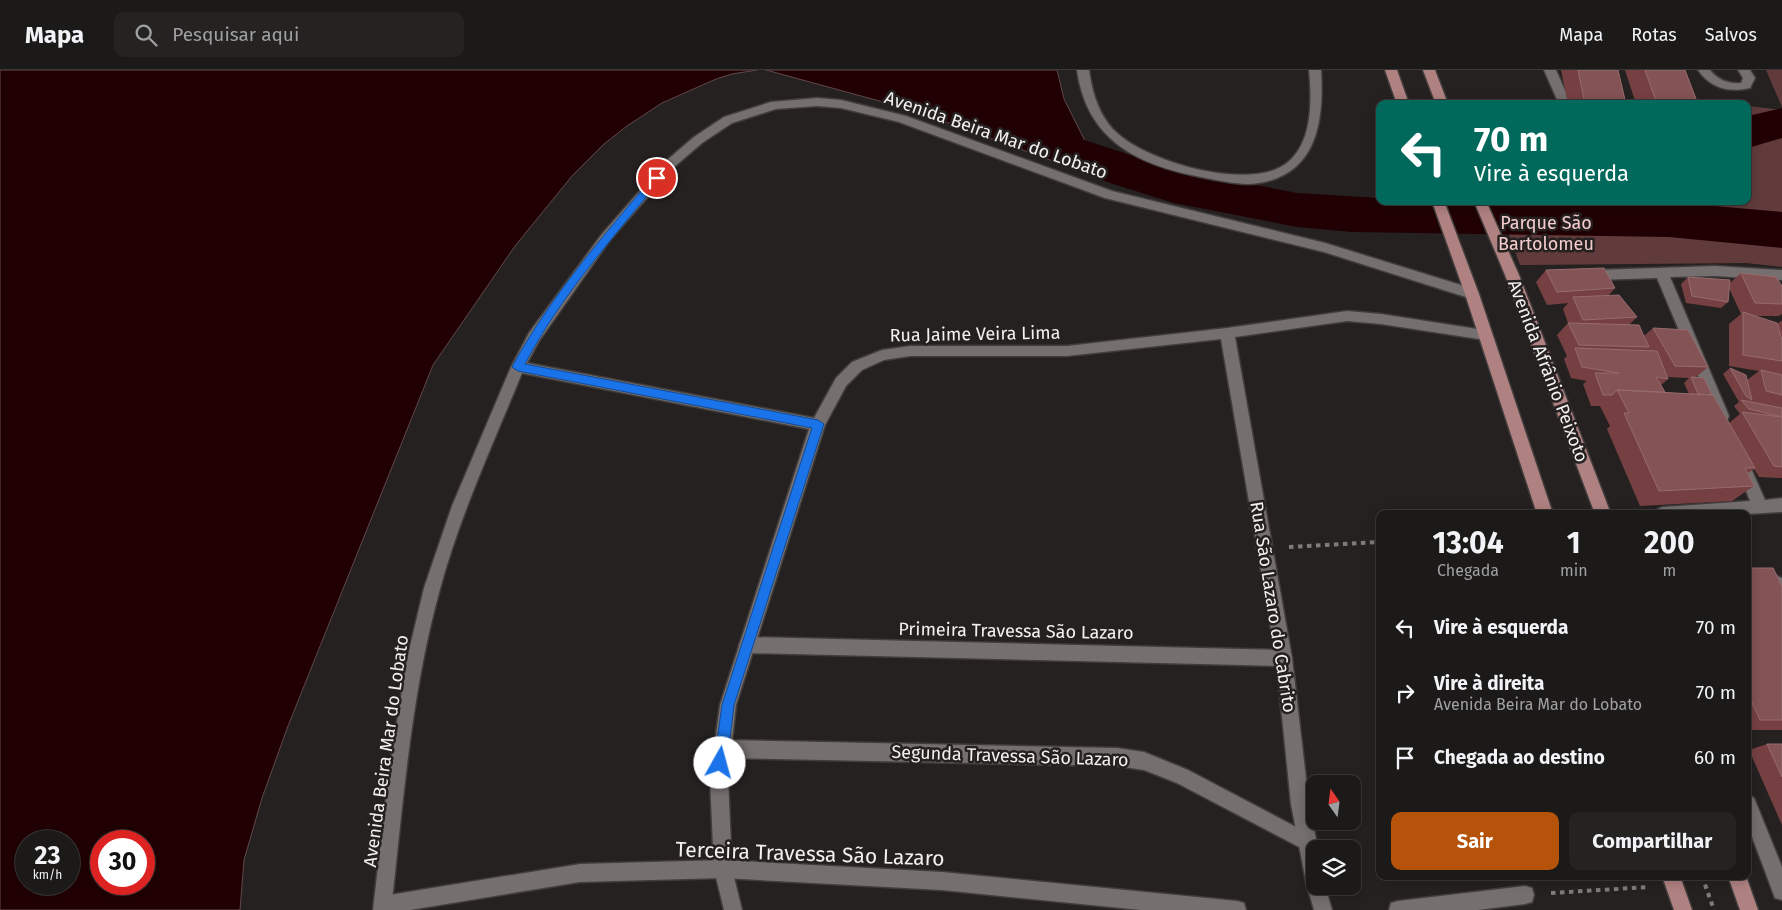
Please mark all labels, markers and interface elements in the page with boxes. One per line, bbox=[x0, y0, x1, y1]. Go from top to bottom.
search box bbox=[114, 12, 464, 57]
text: Mapa bbox=[25, 21, 84, 49]
icon: search bbox=[132, 21, 160, 49]
text: Pesquisar aqui bbox=[172, 23, 299, 46]
text: Mapa bbox=[1559, 24, 1603, 46]
text: Rotas bbox=[1631, 24, 1677, 46]
text: Salvos bbox=[1705, 24, 1757, 46]
street label: Avenida Beira Mar do Lobato bbox=[882, 86, 1110, 184]
text: 70 m bbox=[1474, 118, 1548, 160]
icon: left bbox=[1391, 120, 1456, 185]
pin bbox=[636, 157, 678, 199]
text: Vire à esquerda bbox=[1474, 160, 1629, 187]
icon: arrive bbox=[643, 164, 671, 192]
park label: Parque São Bartolomeu bbox=[1498, 212, 1594, 255]
street label: Avenida Afrânio Peixoto bbox=[1503, 277, 1593, 465]
street label: Rua Jaime Veira Lima bbox=[889, 322, 1061, 346]
street label: Rua São Lazaro do Cabrito bbox=[1245, 500, 1301, 714]
text: 13:04 bbox=[1432, 525, 1504, 561]
text: 1 bbox=[1567, 525, 1581, 561]
text: 200 bbox=[1644, 525, 1695, 561]
text: Chegada bbox=[1437, 561, 1499, 580]
text: min bbox=[1560, 561, 1588, 580]
text: m bbox=[1662, 561, 1676, 580]
icon: left bbox=[1391, 614, 1419, 642]
text: Vire à esquerda bbox=[1434, 616, 1568, 639]
text: 70 m bbox=[1696, 616, 1736, 639]
street label: Primeira Travessa São Lazaro bbox=[898, 618, 1134, 644]
street label: Avenida Beira Mar do Lobato bbox=[359, 634, 413, 868]
text: Vire à direita bbox=[1434, 672, 1544, 695]
icon: right bbox=[1391, 679, 1419, 707]
text: 70 m bbox=[1696, 681, 1736, 704]
text: Avenida Beira Mar do Lobato bbox=[1434, 695, 1642, 714]
position arrow bbox=[693, 736, 745, 788]
street label: Segunda Travessa São Lazaro bbox=[891, 741, 1129, 771]
icon: arrive bbox=[1391, 744, 1419, 772]
text: Chegada ao destino bbox=[1434, 746, 1605, 769]
text: 60 m bbox=[1694, 746, 1736, 769]
north arrow bbox=[1306, 775, 1361, 830]
map controls bbox=[1306, 775, 1361, 895]
button: Sair bbox=[1391, 812, 1559, 870]
button: Compartilhar bbox=[1569, 812, 1736, 870]
speed limit sign: 30 bbox=[90, 830, 155, 895]
street label: Terceira Travessa São Lazaro bbox=[675, 836, 945, 872]
button: layers bbox=[1306, 840, 1361, 895]
text: 23 bbox=[35, 841, 60, 871]
text: km/h bbox=[33, 868, 62, 882]

